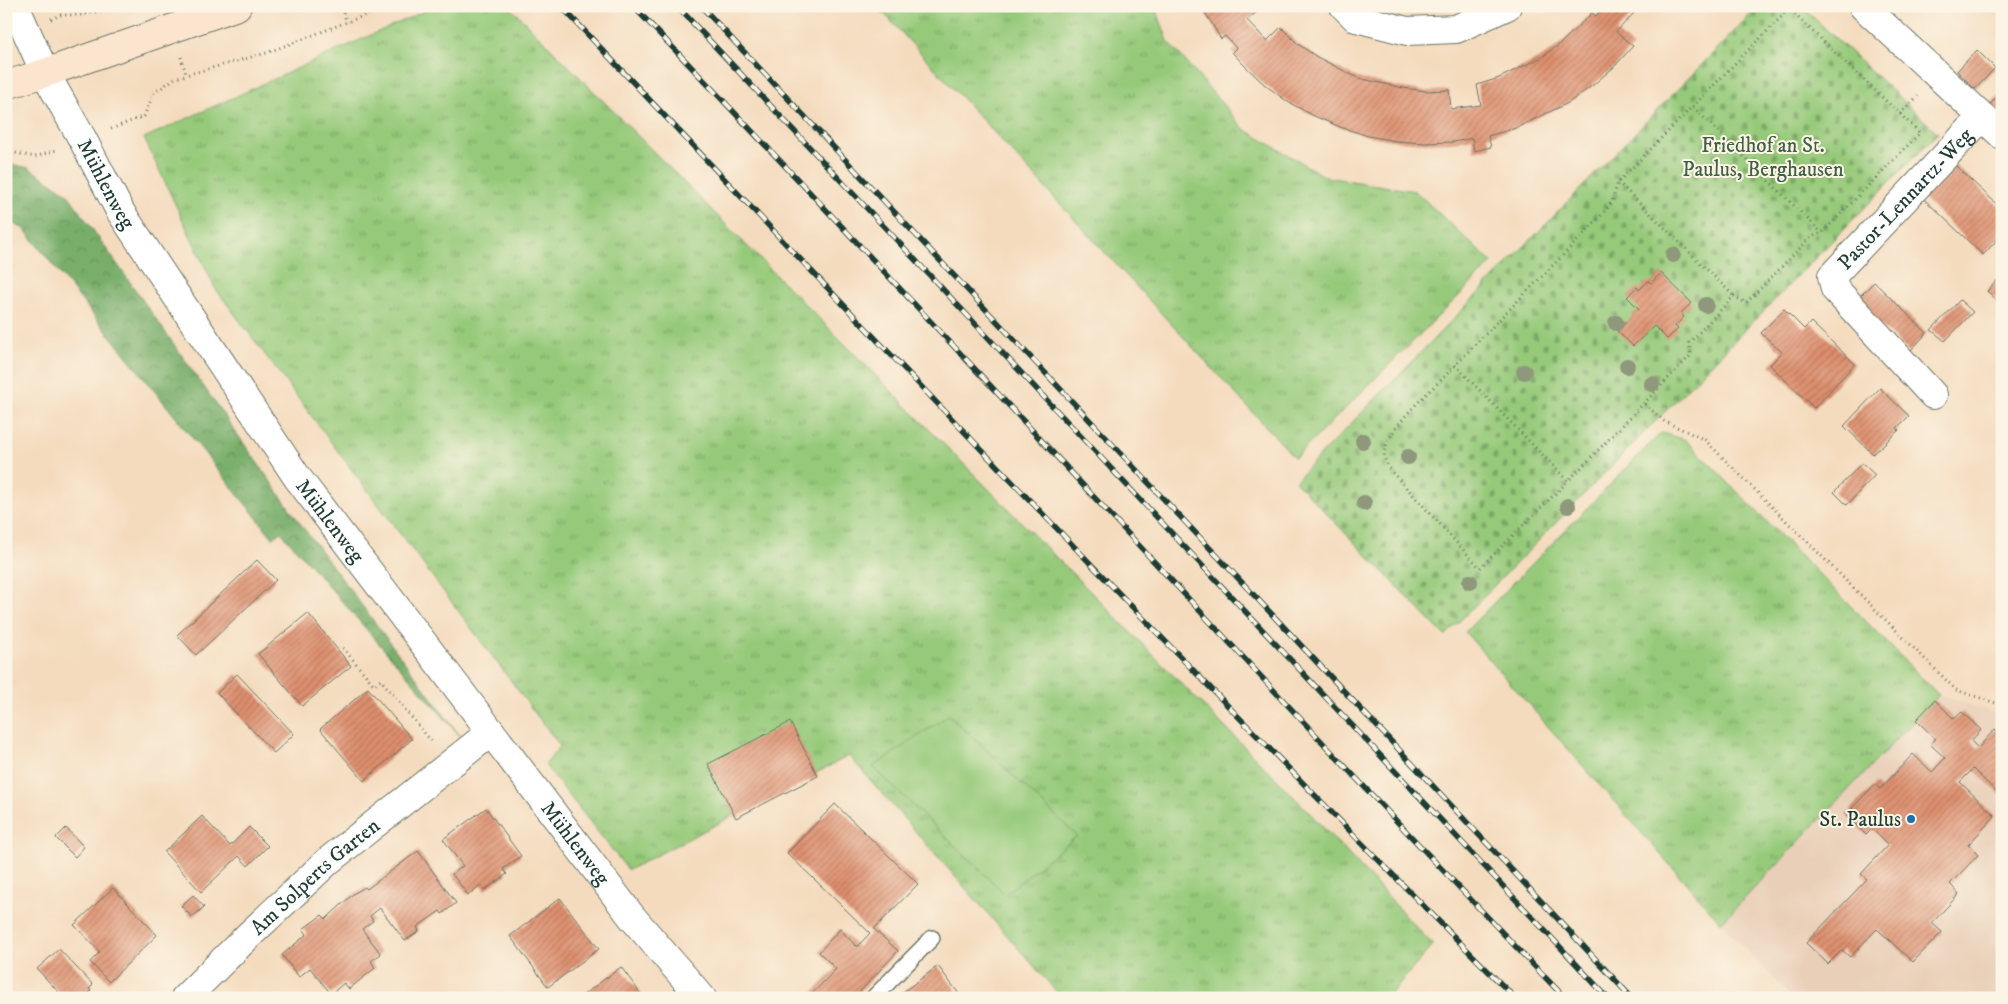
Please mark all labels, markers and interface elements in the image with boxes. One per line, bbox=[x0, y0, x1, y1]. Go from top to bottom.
street label: Pastor-Lennartz-Weg bbox=[1833, 122, 1979, 276]
park label: Friedhof an St. Paulus, Berghausen bbox=[1682, 133, 1844, 183]
street label: Mühlenweg bbox=[71, 135, 141, 235]
street label: Mühlenweg bbox=[289, 474, 370, 569]
street label: Mühlenweg bbox=[535, 797, 615, 891]
place label: St. Paulus bbox=[1819, 807, 1901, 833]
street label: Am Solperts Garten bbox=[245, 813, 385, 941]
marker: St. Paulus bbox=[1905, 813, 1917, 825]

